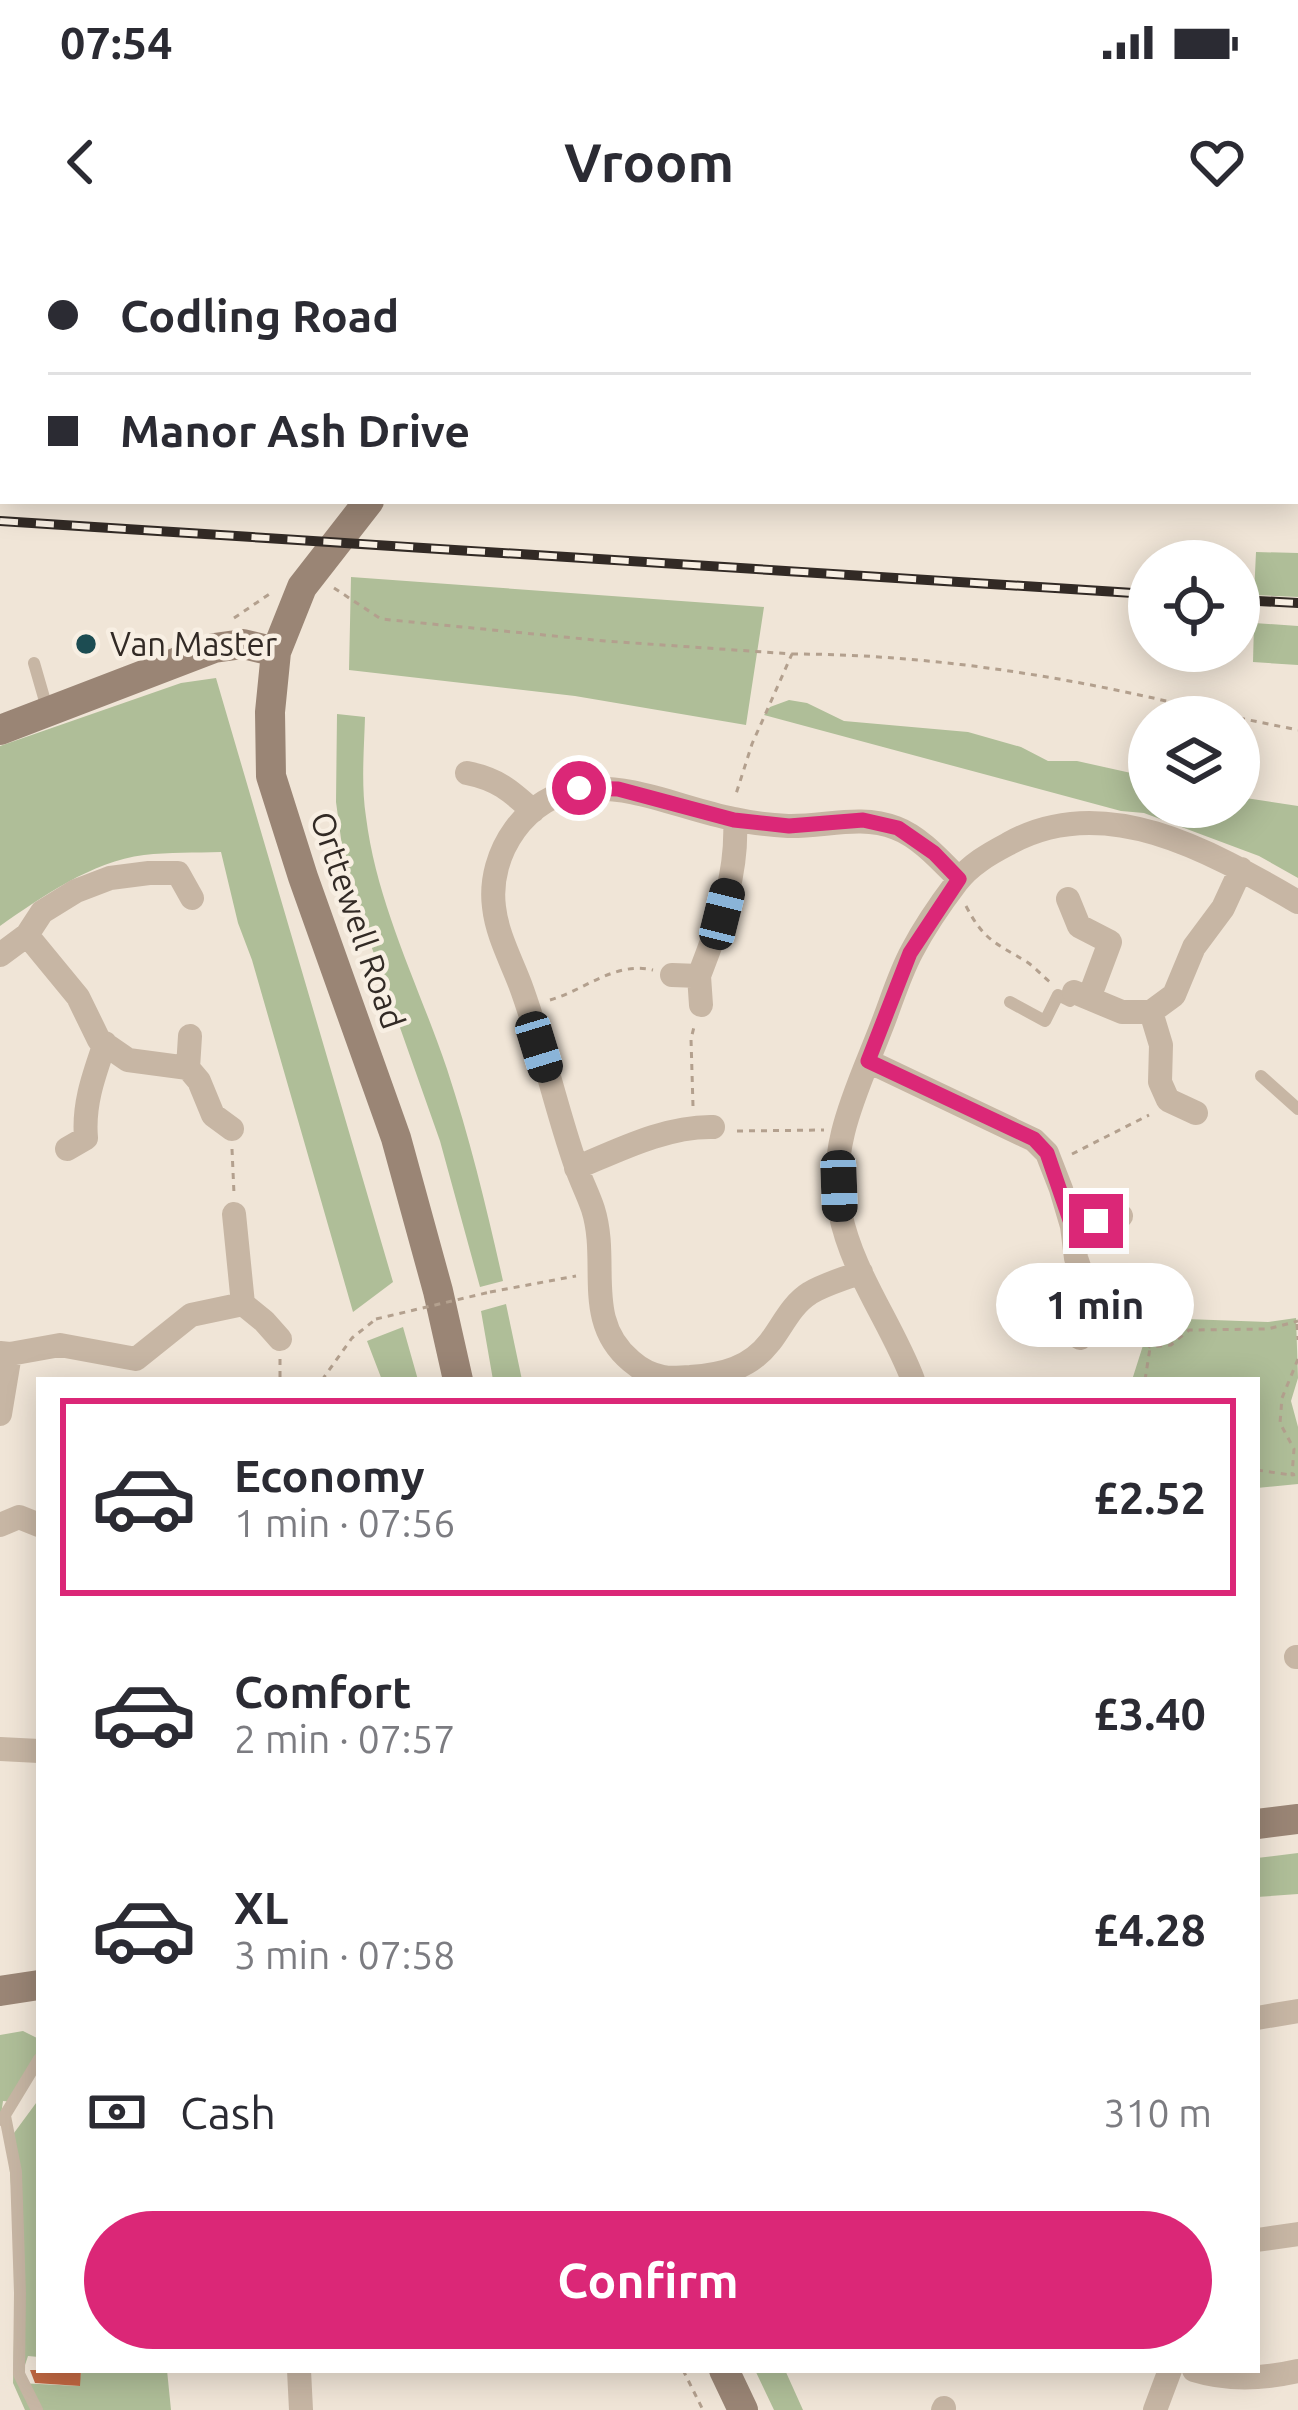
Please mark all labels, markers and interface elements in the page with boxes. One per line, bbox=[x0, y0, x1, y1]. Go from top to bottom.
text: 07:54 bbox=[60, 17, 173, 68]
icon: back bbox=[48, 129, 114, 195]
icon: heart bbox=[1184, 129, 1250, 195]
text: Vroom bbox=[564, 132, 734, 192]
text: Codling Road bbox=[120, 290, 399, 341]
text: Manor Ash Drive bbox=[120, 405, 470, 456]
map controls bbox=[1128, 540, 1260, 828]
button: locate bbox=[1128, 540, 1260, 672]
place label: Van Master bbox=[110, 625, 278, 662]
marker: Van Master bbox=[73, 631, 99, 657]
button: layers bbox=[1128, 696, 1260, 828]
route start bbox=[552, 761, 606, 815]
street label: Orttewell Road bbox=[304, 807, 413, 1033]
car bbox=[696, 875, 748, 953]
car bbox=[511, 1007, 567, 1087]
car bbox=[820, 1149, 858, 1223]
route end bbox=[1069, 1194, 1123, 1248]
callout: 1 min bbox=[997, 1263, 1195, 1347]
text: 1 min bbox=[1046, 1283, 1144, 1326]
icon: car bbox=[90, 1443, 198, 1551]
text: Economy bbox=[234, 1450, 425, 1501]
text: £2.52 bbox=[1093, 1472, 1206, 1523]
text: 1 min · 07:56 bbox=[234, 1501, 455, 1544]
icon: car bbox=[90, 1659, 198, 1767]
text: Comfort bbox=[234, 1666, 411, 1717]
text: £3.40 bbox=[1093, 1688, 1206, 1739]
text: 2 min · 07:57 bbox=[234, 1717, 455, 1760]
icon: car bbox=[90, 1875, 198, 1983]
text: XL bbox=[234, 1882, 288, 1933]
text: £4.28 bbox=[1093, 1904, 1206, 1955]
text: 3 min · 07:58 bbox=[234, 1933, 455, 1976]
icon: cash bbox=[84, 2079, 150, 2145]
text: Cash bbox=[180, 2087, 276, 2138]
text: 310 m bbox=[1103, 2091, 1212, 2134]
button: Confirm bbox=[84, 2211, 1212, 2349]

